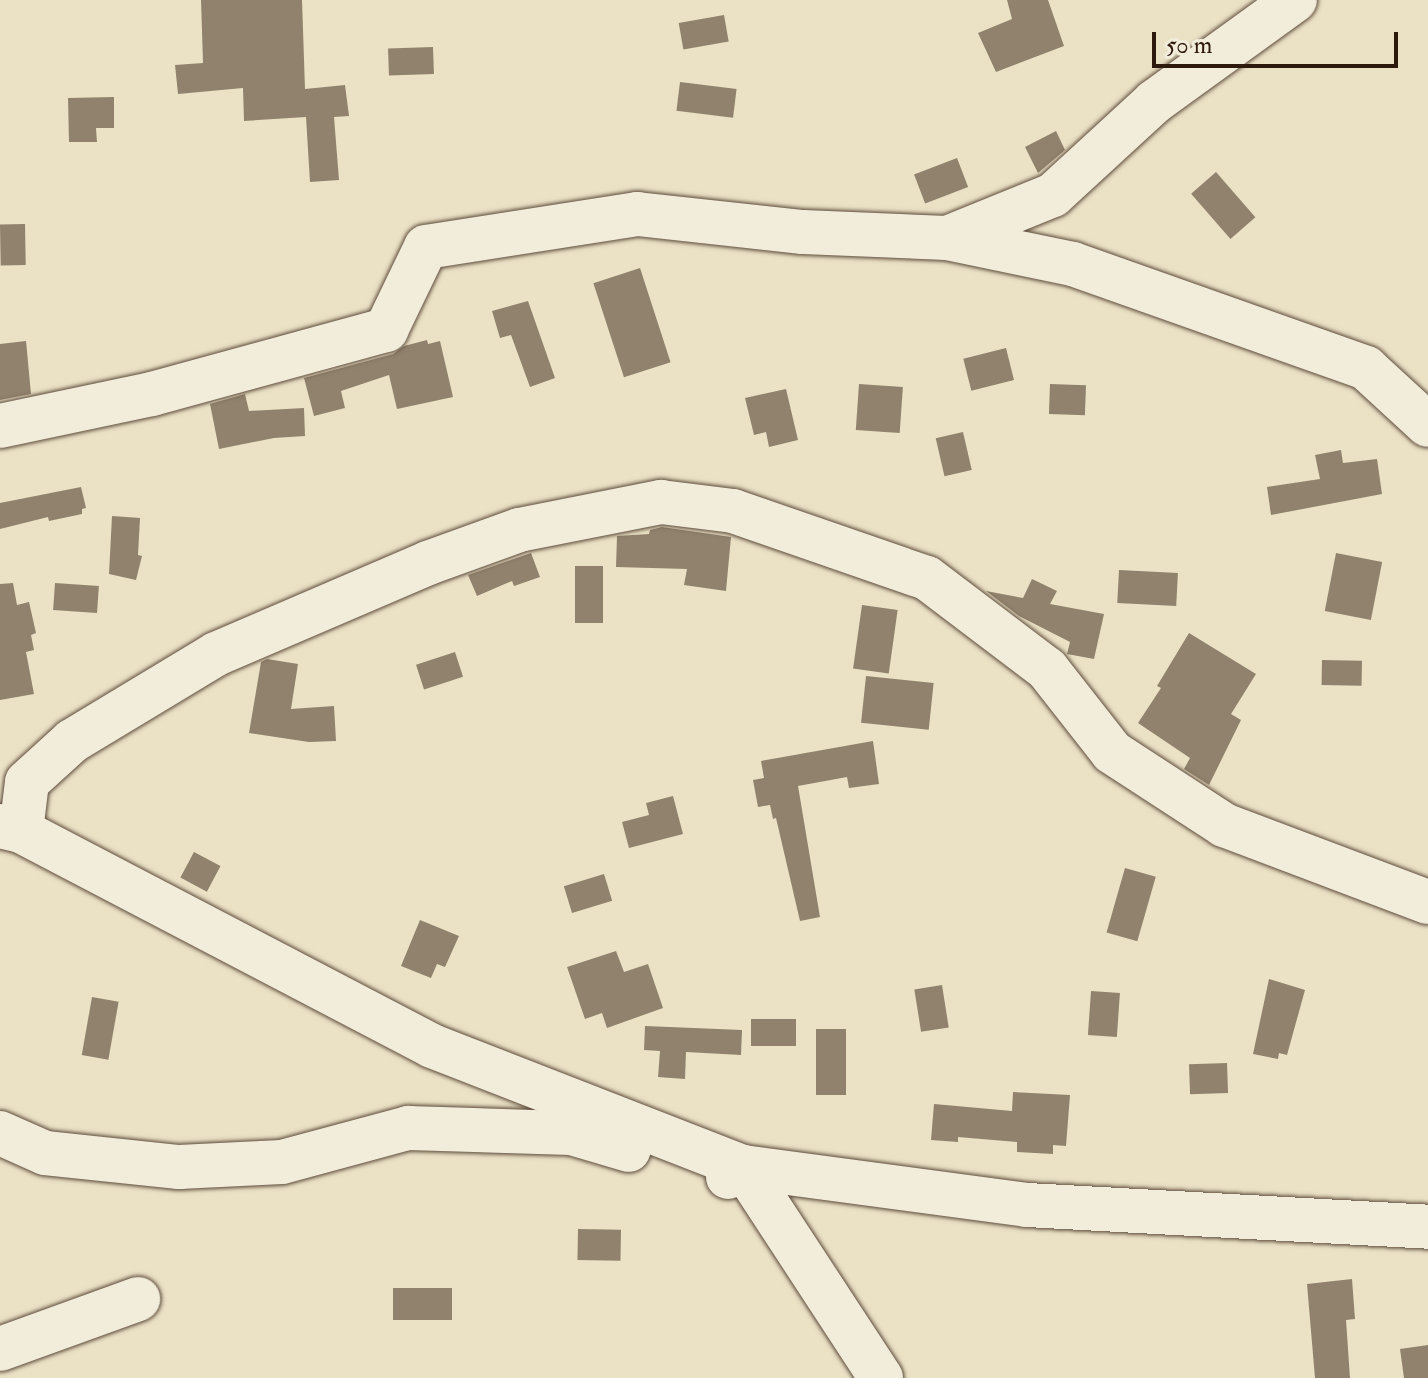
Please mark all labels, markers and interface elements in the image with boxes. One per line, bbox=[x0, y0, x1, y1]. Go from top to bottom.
scale bar bbox=[1156, 16, 1402, 66]
text: 50 m bbox=[1166, 30, 1212, 61]

